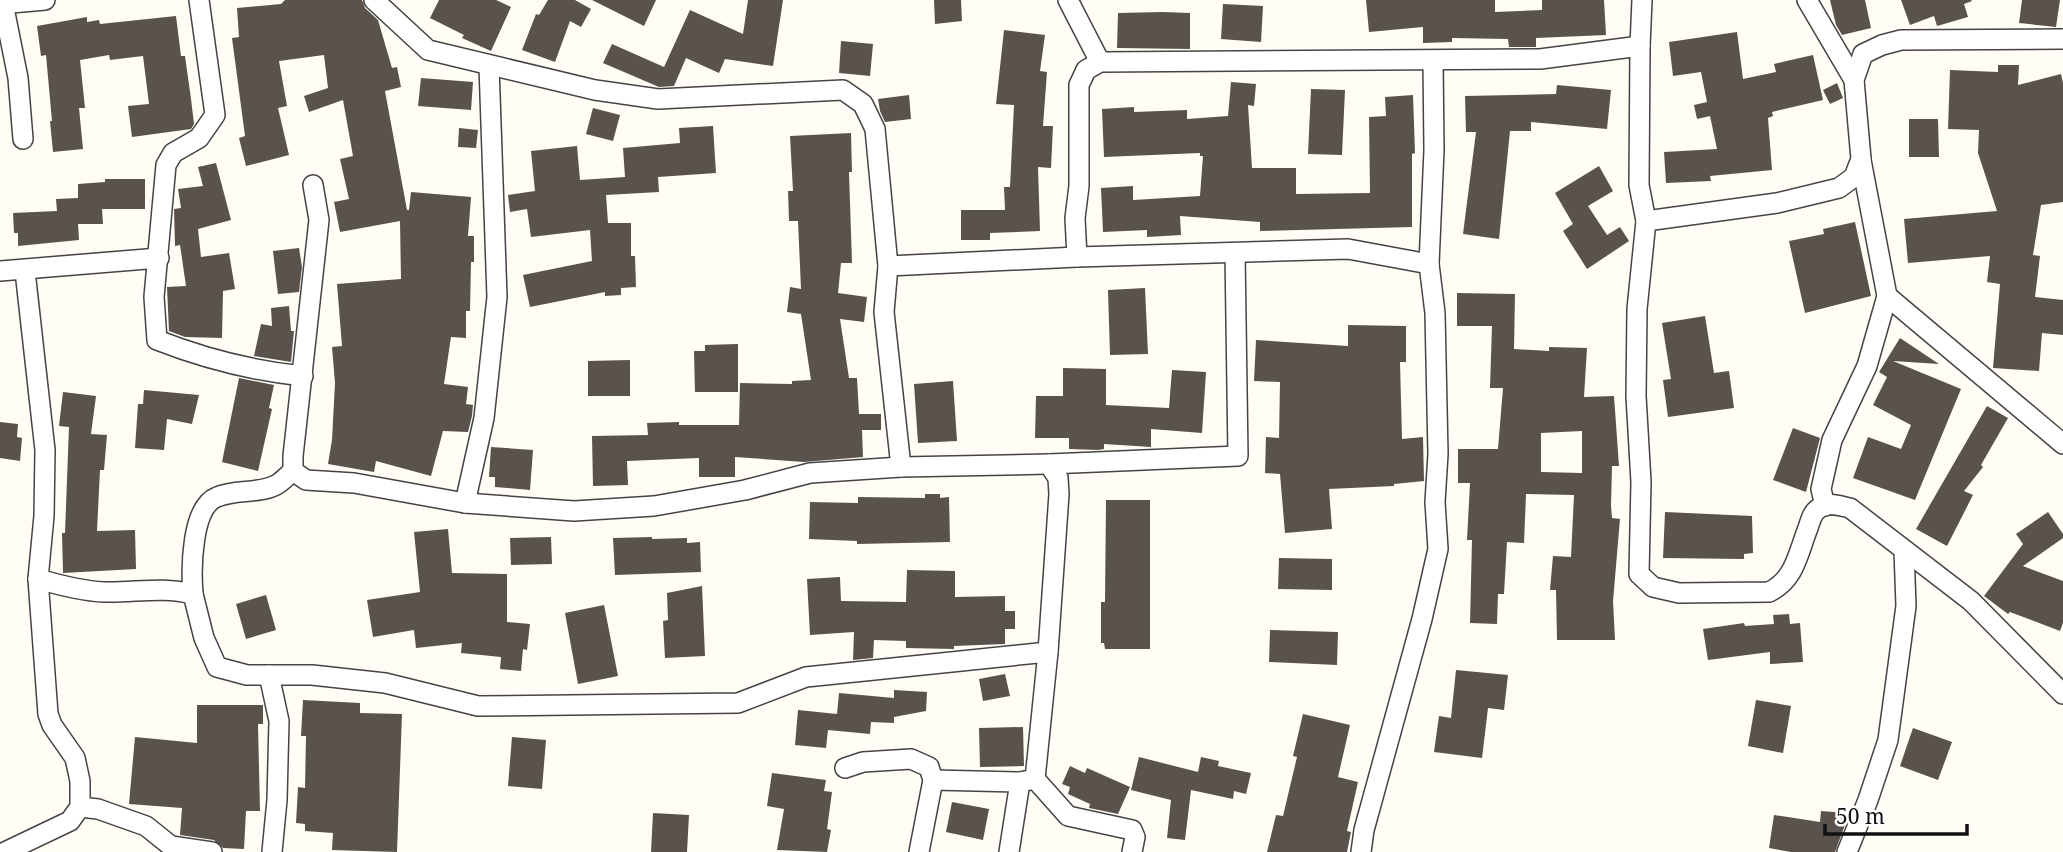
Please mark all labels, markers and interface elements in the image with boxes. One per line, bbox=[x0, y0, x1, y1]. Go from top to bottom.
scale bar bbox=[1825, 792, 1967, 836]
text: 50 m bbox=[1836, 802, 1885, 830]

